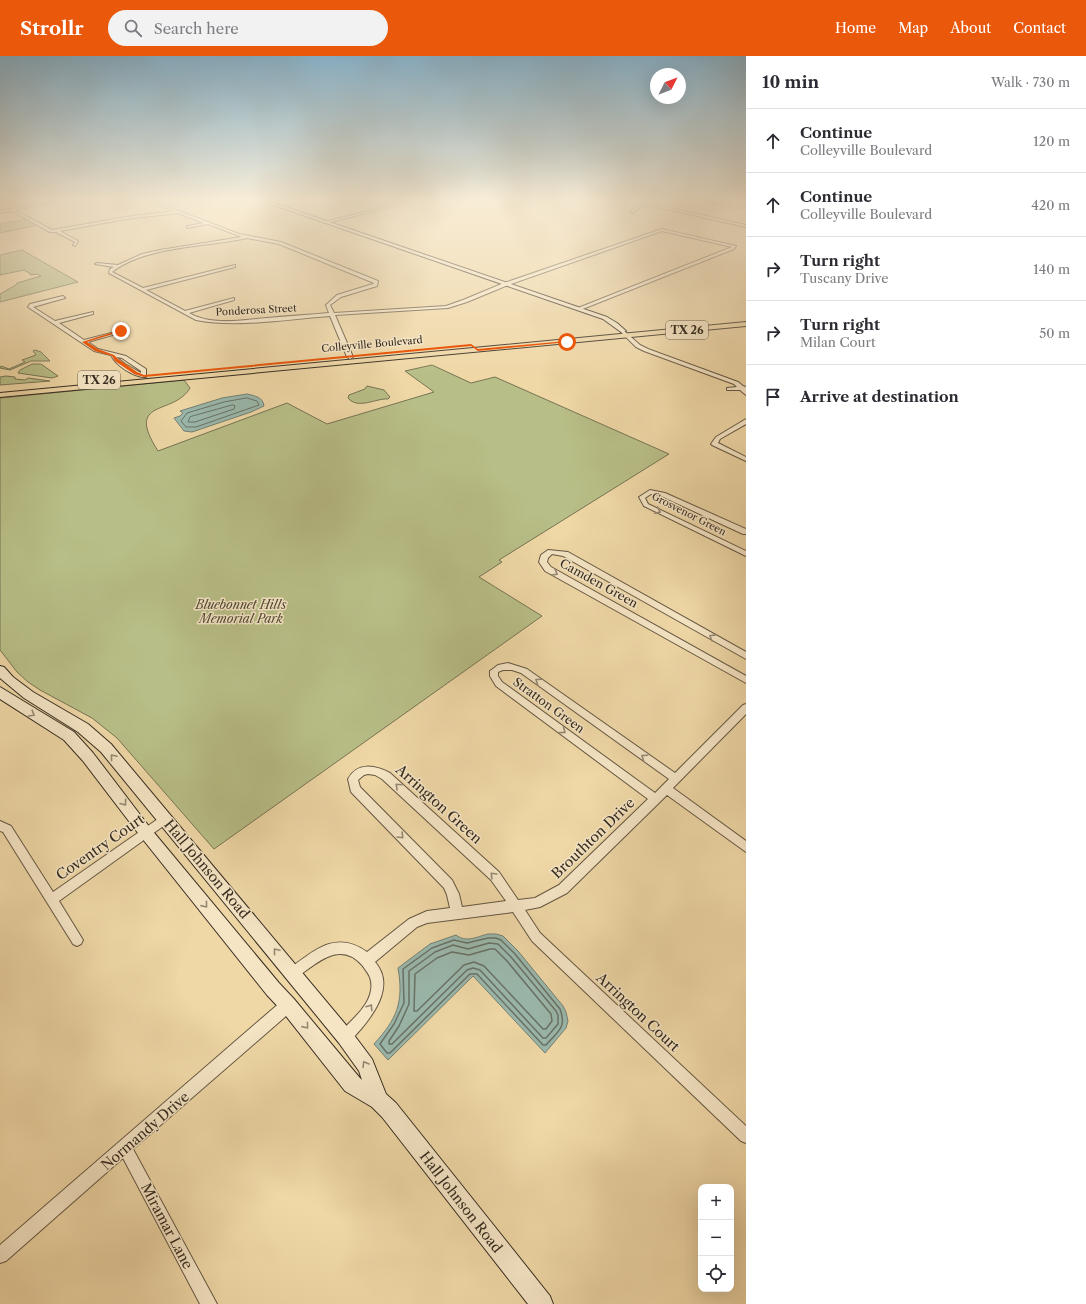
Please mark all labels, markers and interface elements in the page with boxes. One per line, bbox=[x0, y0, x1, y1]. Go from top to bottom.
search box bbox=[108, 10, 388, 46]
text: Strollr bbox=[20, 17, 84, 40]
icon: search bbox=[122, 17, 144, 39]
text: Search here bbox=[154, 19, 239, 38]
text: Home bbox=[835, 19, 876, 37]
text: Map bbox=[898, 19, 928, 37]
text: About bbox=[950, 19, 991, 37]
text: Contact bbox=[1013, 19, 1066, 37]
north arrow bbox=[650, 68, 686, 104]
text: 10 min bbox=[762, 72, 819, 92]
text: Walk · 730 m bbox=[991, 74, 1070, 90]
text: Continue bbox=[800, 123, 872, 142]
icon: ahead bbox=[762, 130, 784, 152]
text: 120 m bbox=[1033, 133, 1070, 149]
text: Colleyville Boulevard bbox=[800, 142, 932, 158]
text: Continue bbox=[800, 187, 872, 206]
icon: ahead bbox=[762, 194, 784, 216]
text: 420 m bbox=[1031, 197, 1070, 213]
text: Colleyville Boulevard bbox=[800, 206, 932, 222]
text: Turn right bbox=[800, 251, 880, 270]
icon: right bbox=[762, 258, 784, 280]
text: 140 m bbox=[1033, 261, 1070, 277]
text: Tuscany Drive bbox=[800, 270, 889, 286]
street label: Ponderosa Street bbox=[215, 301, 297, 319]
text: Turn right bbox=[800, 315, 880, 334]
road number: TX 26 bbox=[666, 321, 708, 339]
route end bbox=[112, 322, 130, 340]
icon: right bbox=[762, 322, 784, 344]
text: 50 m bbox=[1039, 325, 1070, 341]
street label: Colleyville Boulevard bbox=[321, 333, 423, 355]
route start bbox=[558, 333, 576, 351]
text: Milan Court bbox=[800, 334, 875, 350]
road number: TX 26 bbox=[78, 371, 120, 389]
icon: arrive bbox=[762, 386, 784, 408]
text: Arrive at destination bbox=[800, 387, 959, 406]
street label: Grosvenor Green bbox=[650, 490, 729, 539]
one-way arrow bbox=[654, 506, 662, 514]
street label: Camden Green bbox=[557, 555, 641, 611]
one-way arrow bbox=[551, 568, 558, 575]
park label: Bluebonnet Hills Memorial Park bbox=[194, 597, 287, 626]
one-way arrow bbox=[709, 634, 716, 641]
street label: Stratton Green bbox=[510, 674, 588, 736]
one-way arrow bbox=[535, 678, 542, 686]
one-way arrow bbox=[28, 709, 35, 716]
one-way arrow bbox=[558, 726, 565, 733]
one-way arrow bbox=[111, 754, 118, 762]
one-way arrow bbox=[641, 754, 648, 762]
street label: Arrington Green bbox=[391, 760, 486, 848]
one-way arrow bbox=[395, 784, 402, 791]
street label: Brouthton Drive bbox=[548, 794, 638, 882]
one-way arrow bbox=[119, 799, 126, 806]
street label: Coventry Court bbox=[52, 810, 148, 884]
street label: Hall Johnson Road bbox=[160, 816, 254, 923]
one-way arrow bbox=[396, 831, 404, 839]
one-way arrow bbox=[490, 872, 498, 880]
one-way arrow bbox=[200, 900, 207, 908]
one-way arrow bbox=[273, 949, 280, 956]
street label: Arrington Court bbox=[592, 968, 683, 1055]
one-way arrow bbox=[365, 1005, 372, 1012]
one-way arrow bbox=[301, 1022, 308, 1029]
one-way arrow bbox=[362, 1061, 369, 1068]
street label: Normandy Drive bbox=[97, 1088, 193, 1174]
street label: Hall Johnson Road bbox=[416, 1148, 507, 1257]
street label: Miramar Lane bbox=[137, 1180, 197, 1272]
map controls bbox=[698, 1184, 734, 1292]
button: + bbox=[698, 1184, 734, 1220]
button: − bbox=[698, 1220, 734, 1256]
button: locate bbox=[698, 1256, 734, 1292]

